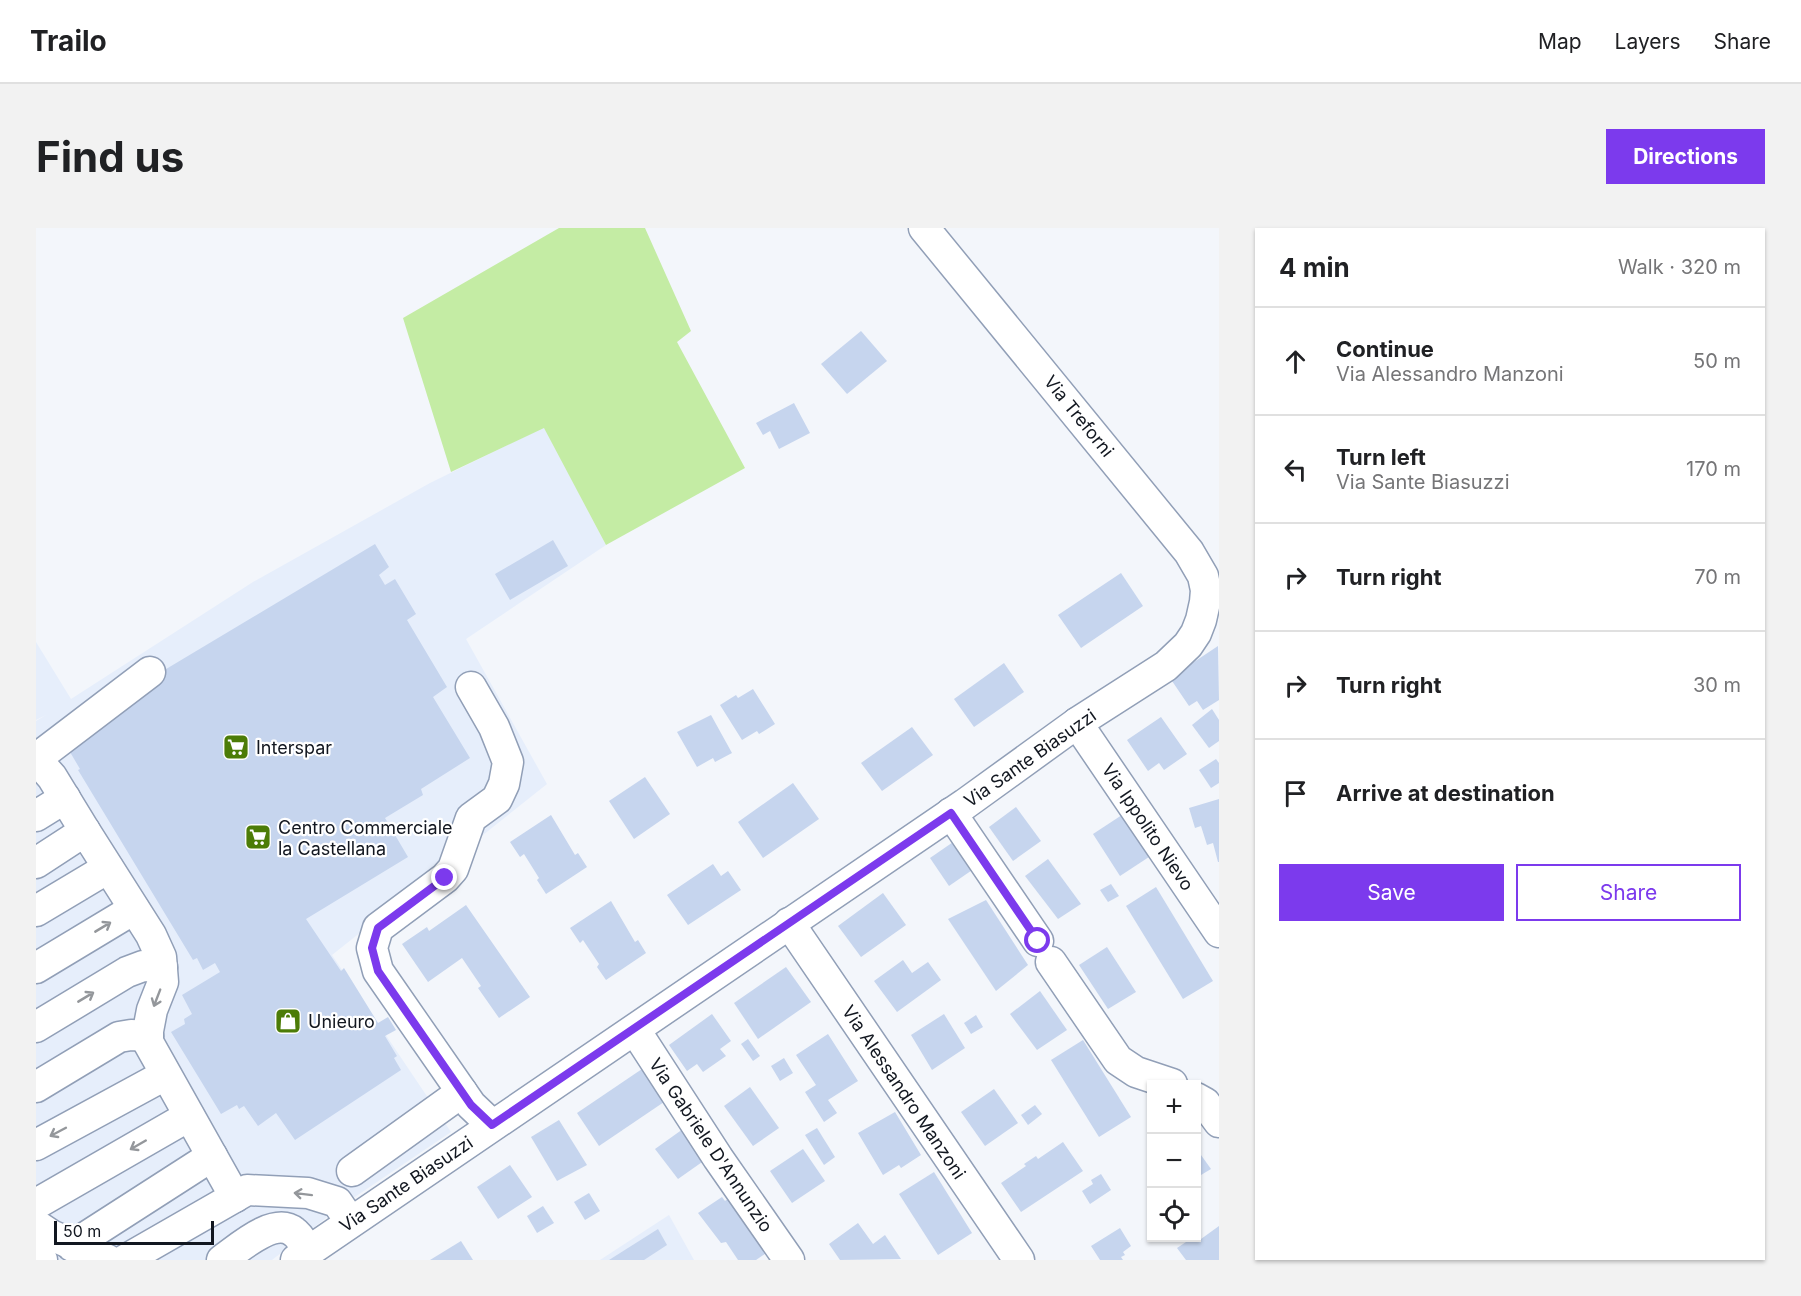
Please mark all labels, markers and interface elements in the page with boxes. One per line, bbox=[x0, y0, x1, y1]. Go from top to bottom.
text: Trailo bbox=[30, 24, 107, 58]
text: Map bbox=[1538, 29, 1582, 54]
text: Layers bbox=[1615, 29, 1681, 54]
text: Share bbox=[1714, 29, 1771, 54]
button: Directions bbox=[1606, 129, 1765, 184]
text: Find us bbox=[36, 131, 184, 182]
text: 4 min bbox=[1279, 252, 1350, 283]
text: Walk · 320 m bbox=[1618, 255, 1741, 279]
text: Continue bbox=[1336, 336, 1434, 362]
icon: ahead bbox=[1279, 345, 1312, 378]
text: 50 m bbox=[1693, 349, 1741, 373]
text: Via Alessandro Manzoni bbox=[1336, 362, 1564, 386]
street label: Via Treforni bbox=[1040, 371, 1118, 461]
text: Turn left bbox=[1336, 444, 1426, 470]
icon: left bbox=[1279, 453, 1312, 486]
text: 170 m bbox=[1686, 457, 1741, 481]
text: Via Sante Biasuzzi bbox=[1336, 470, 1510, 494]
icon: right bbox=[1279, 561, 1312, 594]
text: Turn right bbox=[1336, 564, 1442, 590]
text: 70 m bbox=[1694, 565, 1741, 589]
icon: right bbox=[1279, 669, 1312, 702]
text: Turn right bbox=[1336, 672, 1442, 698]
text: 30 m bbox=[1693, 673, 1741, 697]
street label: Via Sante Biasuzzi bbox=[960, 705, 1100, 811]
supermarket icon: Interspar bbox=[221, 732, 251, 762]
place label: Interspar bbox=[256, 737, 332, 758]
street label: Via Ippolito Nievo bbox=[1098, 760, 1198, 894]
icon: arrive bbox=[1279, 777, 1312, 810]
text: Arrive at destination bbox=[1336, 780, 1555, 806]
place label: Centro Commerciale la Castellana bbox=[278, 817, 453, 859]
supermarket icon: Centro Commerciale la Castellana bbox=[243, 822, 273, 852]
route end bbox=[431, 864, 457, 890]
button: Save bbox=[1279, 864, 1504, 921]
button: Share bbox=[1516, 864, 1741, 921]
one-way arrow bbox=[94, 921, 111, 933]
route start bbox=[1024, 927, 1050, 953]
one-way arrow bbox=[150, 988, 161, 1007]
one-way arrow bbox=[77, 990, 94, 1002]
street label: Via Alessandro Manzoni bbox=[838, 1001, 970, 1183]
shop icon: Unieuro bbox=[273, 1006, 303, 1036]
place label: Unieuro bbox=[308, 1011, 375, 1032]
street label: Via Gabriele D'Annunzio bbox=[645, 1054, 777, 1236]
map controls bbox=[1147, 1080, 1201, 1242]
button: + bbox=[1147, 1080, 1201, 1134]
one-way arrow bbox=[50, 1127, 68, 1138]
street label: Via Sante Biasuzzi bbox=[335, 1132, 477, 1236]
button: − bbox=[1147, 1134, 1201, 1188]
one-way arrow bbox=[130, 1139, 147, 1151]
one-way arrow bbox=[293, 1188, 313, 1199]
button: locate bbox=[1147, 1188, 1201, 1242]
scale bar bbox=[54, 1218, 214, 1246]
text: 50 m bbox=[63, 1221, 101, 1241]

